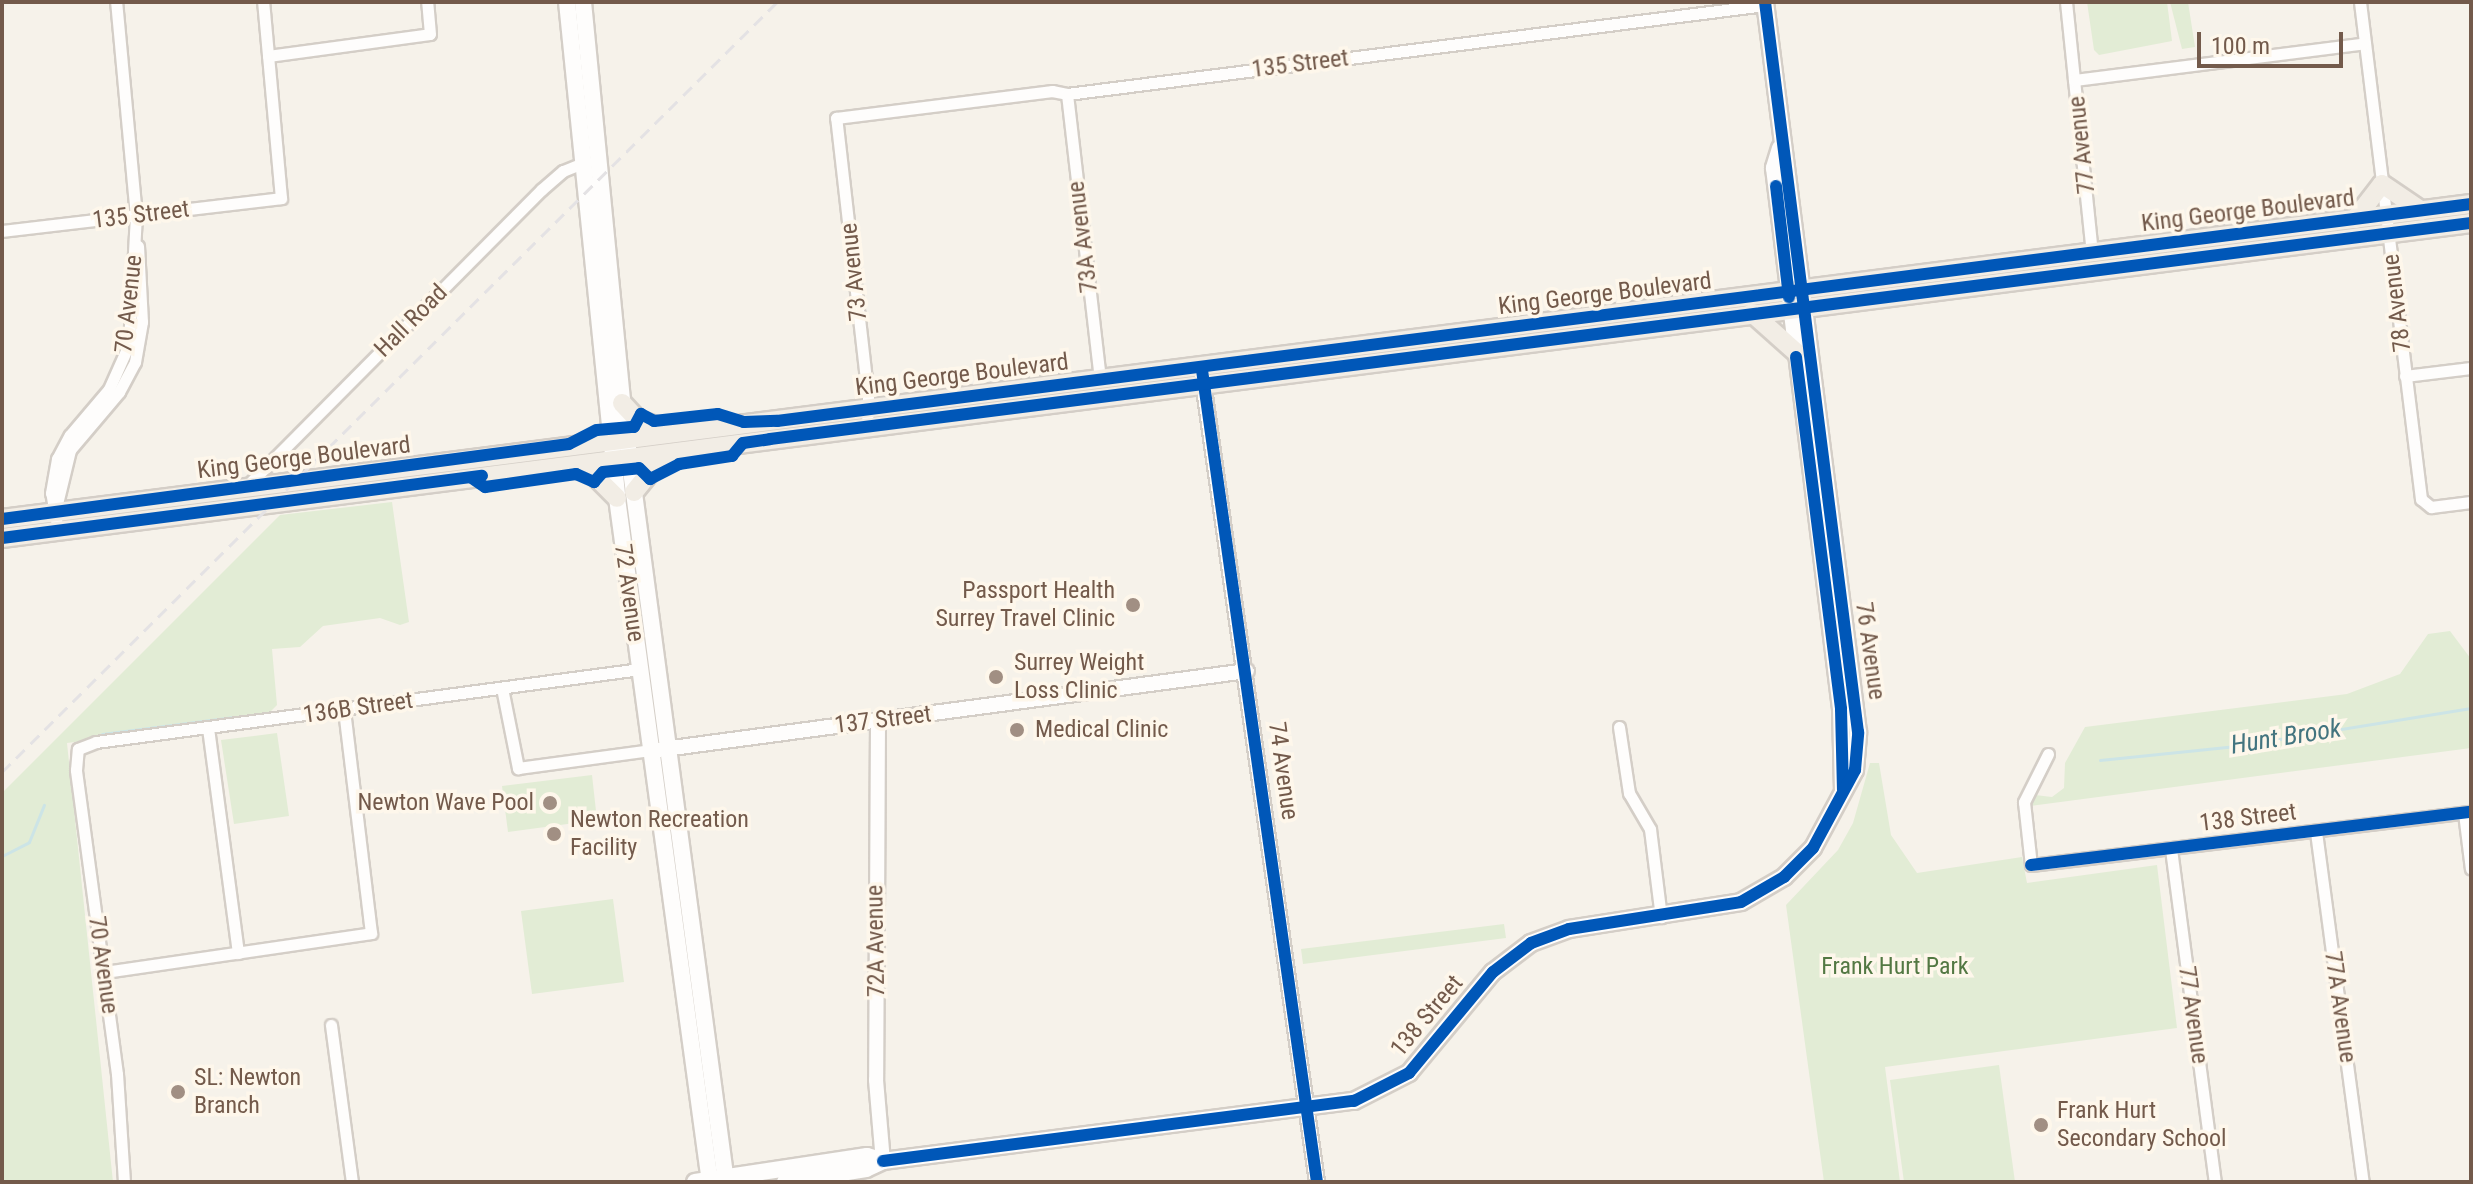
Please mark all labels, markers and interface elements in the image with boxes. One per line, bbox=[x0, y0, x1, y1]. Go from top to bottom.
scale bar bbox=[2201, 16, 2347, 66]
text: 100 m bbox=[2211, 32, 2270, 60]
street label: 135 Street bbox=[1250, 44, 1350, 84]
street label: 77 Avenue bbox=[2063, 95, 2101, 195]
street label: 73A Avenue bbox=[1062, 180, 1104, 294]
street label: King George Boulevard bbox=[2140, 184, 2356, 238]
street label: 135 Street bbox=[91, 195, 191, 235]
street label: 73 Avenue bbox=[835, 222, 873, 322]
street label: 78 Avenue bbox=[2377, 252, 2417, 354]
street label: 70 Avenue bbox=[110, 254, 148, 354]
street label: King George Boulevard bbox=[1497, 267, 1713, 321]
street label: Hall Road bbox=[369, 279, 453, 363]
street label: King George Boulevard bbox=[854, 348, 1070, 402]
street label: King George Boulevard bbox=[196, 431, 412, 485]
street label: 72 Avenue bbox=[608, 542, 650, 644]
place label: Passport Health Surrey Travel Clinic bbox=[935, 577, 1115, 633]
marker: Passport Health Surrey Travel Clinic bbox=[1122, 594, 1144, 616]
street label: 76 Avenue bbox=[1849, 600, 1891, 702]
place label: Surrey Weight Loss Clinic bbox=[1014, 649, 1144, 705]
marker: Surrey Weight Loss Clinic bbox=[985, 666, 1007, 688]
street label: 136B Street bbox=[301, 686, 415, 730]
street label: 137 Street bbox=[833, 700, 933, 740]
water label: Hunt Brook bbox=[2229, 713, 2343, 761]
place label: Medical Clinic bbox=[1035, 716, 1168, 744]
marker: Medical Clinic bbox=[1006, 719, 1028, 741]
street label: 74 Avenue bbox=[1262, 720, 1304, 822]
place label: Newton Wave Pool bbox=[357, 789, 534, 817]
marker: Newton Wave Pool bbox=[541, 794, 559, 812]
street label: 138 Street bbox=[2198, 798, 2298, 838]
place label: Newton Recreation Facility bbox=[570, 806, 749, 862]
marker: Newton Recreation Facility bbox=[545, 825, 563, 843]
street label: 72A Avenue bbox=[861, 885, 891, 997]
street label: 70 Avenue bbox=[82, 914, 124, 1016]
street label: 77A Avenue bbox=[2318, 949, 2362, 1065]
park label: Frank Hurt Park bbox=[1821, 953, 1969, 981]
street label: 77 Avenue bbox=[2172, 964, 2214, 1066]
street label: 138 Street bbox=[1385, 969, 1469, 1063]
place label: SL: Newton Branch bbox=[194, 1064, 301, 1120]
marker: SL: Newton Branch bbox=[169, 1083, 187, 1101]
place label: Frank Hurt Secondary School bbox=[2057, 1097, 2227, 1153]
marker: Frank Hurt Secondary School bbox=[2032, 1116, 2050, 1134]

